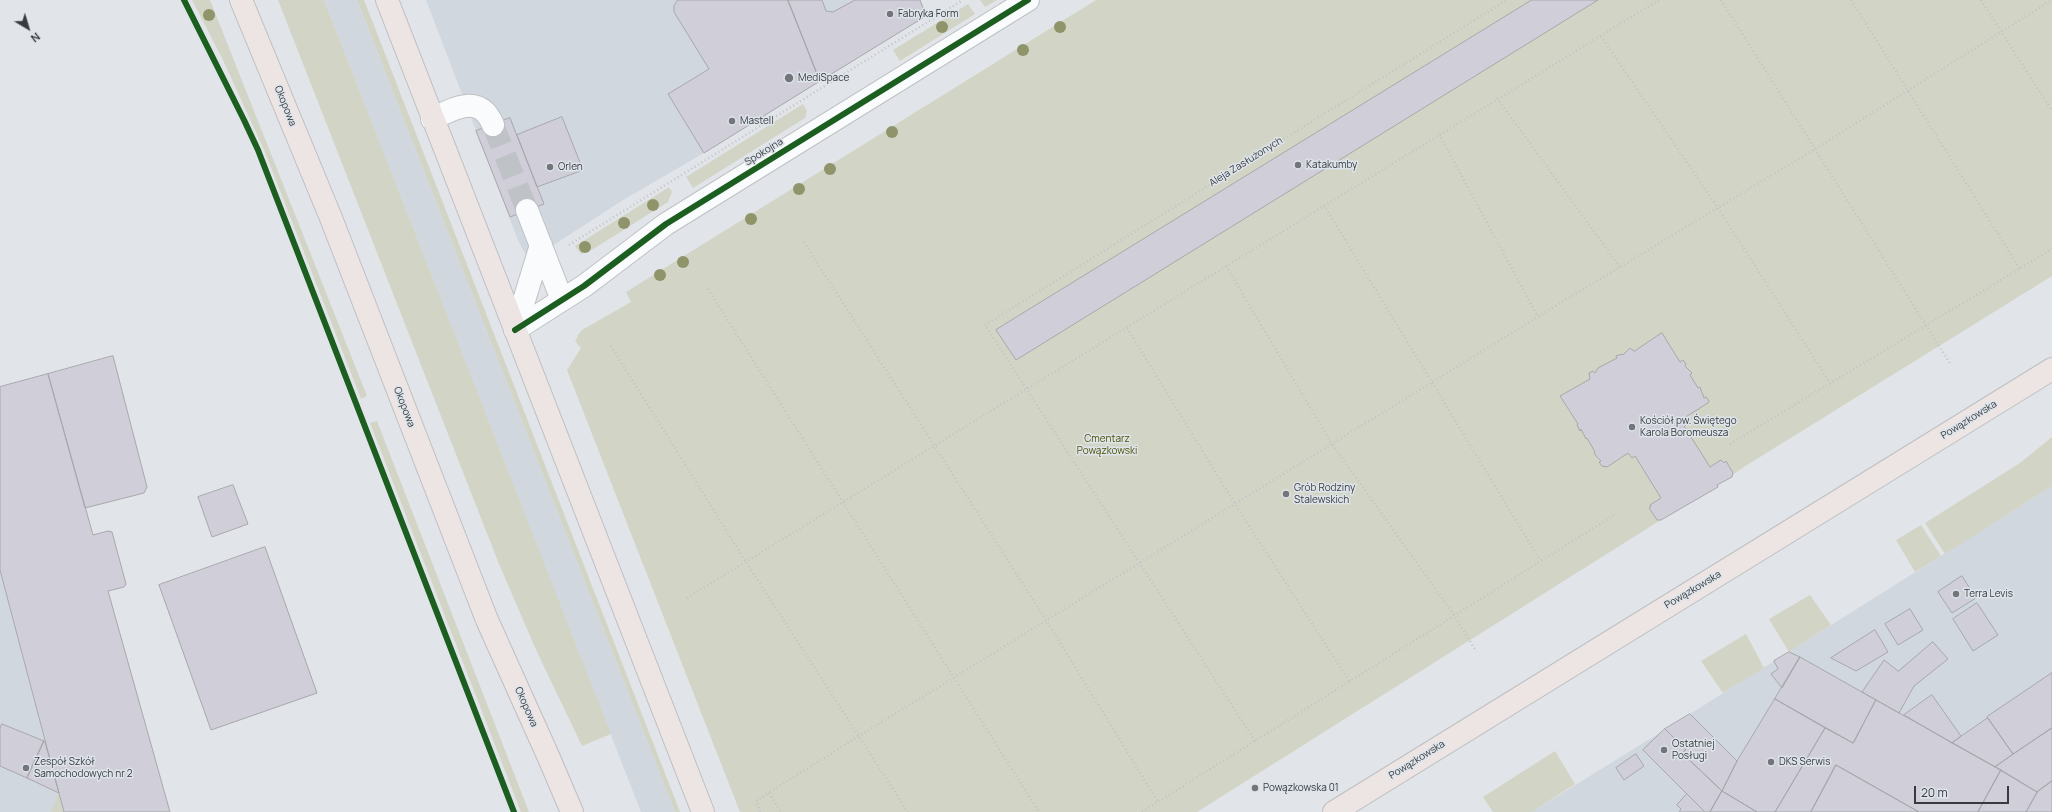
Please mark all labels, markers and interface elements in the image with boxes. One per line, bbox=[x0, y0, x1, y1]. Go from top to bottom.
north arrow bbox=[8, 8, 48, 48]
place label: Fabryka Form bbox=[898, 8, 959, 20]
marker: Fabryka Form bbox=[885, 9, 895, 19]
text: N bbox=[28, 30, 43, 46]
marker: MediSpace bbox=[783, 72, 795, 84]
place label: MediSpace bbox=[798, 72, 849, 84]
street label: Okopowa bbox=[271, 84, 299, 128]
place label: Mastell bbox=[740, 115, 774, 127]
marker: Mastell bbox=[727, 116, 737, 126]
street label: Aleja Zasłużonych bbox=[1207, 135, 1285, 189]
street label: Spokojna bbox=[743, 136, 785, 168]
place label: Katakumby bbox=[1306, 159, 1357, 171]
marker: Katakumby bbox=[1293, 160, 1303, 170]
place label: Orlen bbox=[558, 161, 583, 173]
marker: Orlen bbox=[545, 162, 555, 172]
street label: Okopowa bbox=[391, 385, 417, 429]
street label: Powązkowska bbox=[1939, 398, 1999, 442]
place label: Kościół pw. Świętego Karola Boromeusza bbox=[1640, 415, 1737, 438]
marker: Kościół pw. Świętego Karola Boromeusza bbox=[1627, 422, 1637, 432]
park label: Cmentarz Powązkowski bbox=[1077, 433, 1137, 456]
place label: Grób Rodziny Stalewskich bbox=[1294, 482, 1355, 506]
marker: Grób Rodziny Stalewskich bbox=[1281, 489, 1291, 499]
street label: Powązkowska bbox=[1663, 568, 1723, 612]
place label: Terra Levis bbox=[1964, 588, 2013, 600]
marker: Terra Levis bbox=[1951, 589, 1961, 599]
street label: Okopowa bbox=[512, 685, 540, 729]
street label: Powązkowska bbox=[1387, 738, 1447, 782]
place label: Ostatniej Posługi bbox=[1672, 738, 1715, 762]
marker: Ostatniej Posługi bbox=[1659, 745, 1669, 755]
place label: Zespół Szkół Samochodowych nr 2 bbox=[34, 756, 133, 780]
place label: DKS Serwis bbox=[1779, 756, 1830, 768]
marker: DKS Serwis bbox=[1766, 757, 1776, 767]
marker: Zespół Szkół Samochodowych nr 2 bbox=[21, 763, 31, 773]
scale bar bbox=[1916, 778, 2011, 804]
place label: Powązkowska 01 bbox=[1263, 782, 1339, 794]
marker: Powązkowska 01 bbox=[1250, 783, 1260, 793]
text: 20 m bbox=[1921, 784, 1948, 801]

